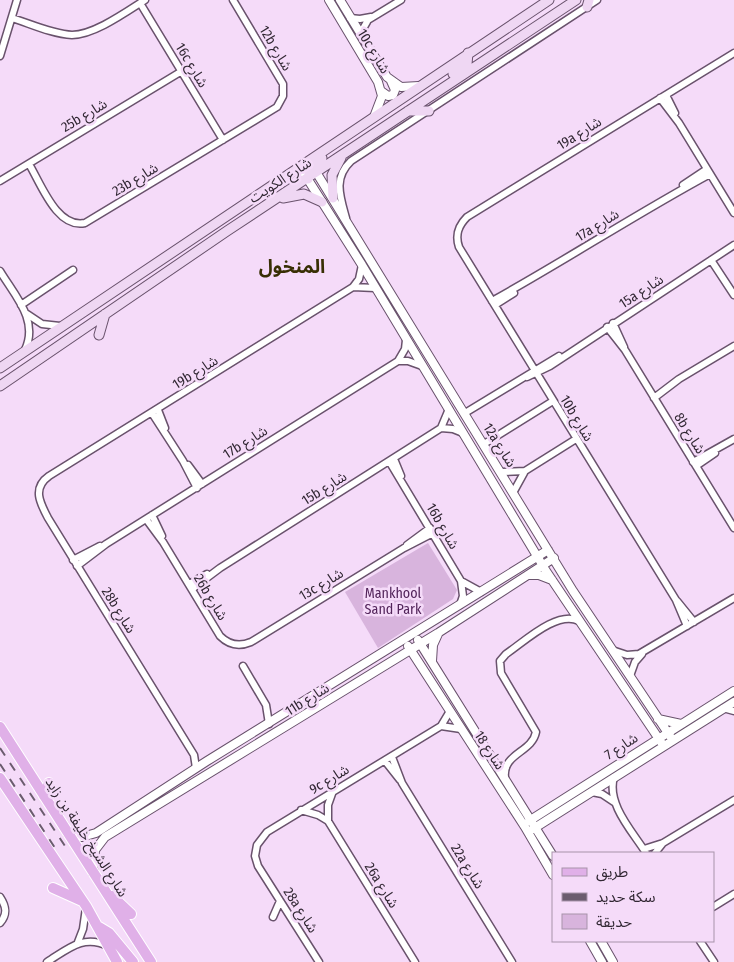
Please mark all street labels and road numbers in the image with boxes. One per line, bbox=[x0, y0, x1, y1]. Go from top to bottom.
street label: 12b شارع bbox=[254, 23, 296, 75]
street label: 10c شارع bbox=[352, 26, 394, 78]
street label: 16c شارع bbox=[170, 40, 211, 92]
street label: 25b شارع bbox=[58, 95, 111, 137]
street label: 19a شارع bbox=[554, 113, 606, 155]
street label: شارع الكويت bbox=[246, 154, 316, 208]
street label: 23b شارع bbox=[109, 159, 162, 201]
street label: 17a شارع bbox=[572, 205, 623, 247]
street label: 15a شارع bbox=[616, 271, 668, 314]
street label: 19b شارع bbox=[169, 352, 222, 395]
street label: 10b شارع bbox=[554, 392, 597, 445]
street label: 8b شارع bbox=[669, 410, 709, 458]
street label: 12a شارع bbox=[478, 420, 520, 472]
street label: 17b شارع bbox=[220, 422, 272, 464]
street label: 15b شارع bbox=[299, 468, 351, 511]
street label: 16b شارع bbox=[421, 500, 463, 553]
street label: 13c شارع bbox=[296, 565, 347, 606]
street label: 26b شارع bbox=[188, 571, 231, 625]
street label: 28b شارع bbox=[96, 584, 139, 638]
street label: 11b شارع bbox=[282, 679, 334, 721]
street label: شارع 18 bbox=[469, 728, 508, 774]
street label: شارع 7 bbox=[601, 729, 642, 765]
street label: 9c شارع bbox=[306, 761, 353, 800]
street label: شارع الشيخ خليفة بن زايد bbox=[40, 774, 132, 901]
street label: 22a شارع bbox=[446, 841, 488, 893]
street label: 26a شارع bbox=[359, 859, 402, 912]
street label: 28a شارع bbox=[278, 884, 322, 937]

